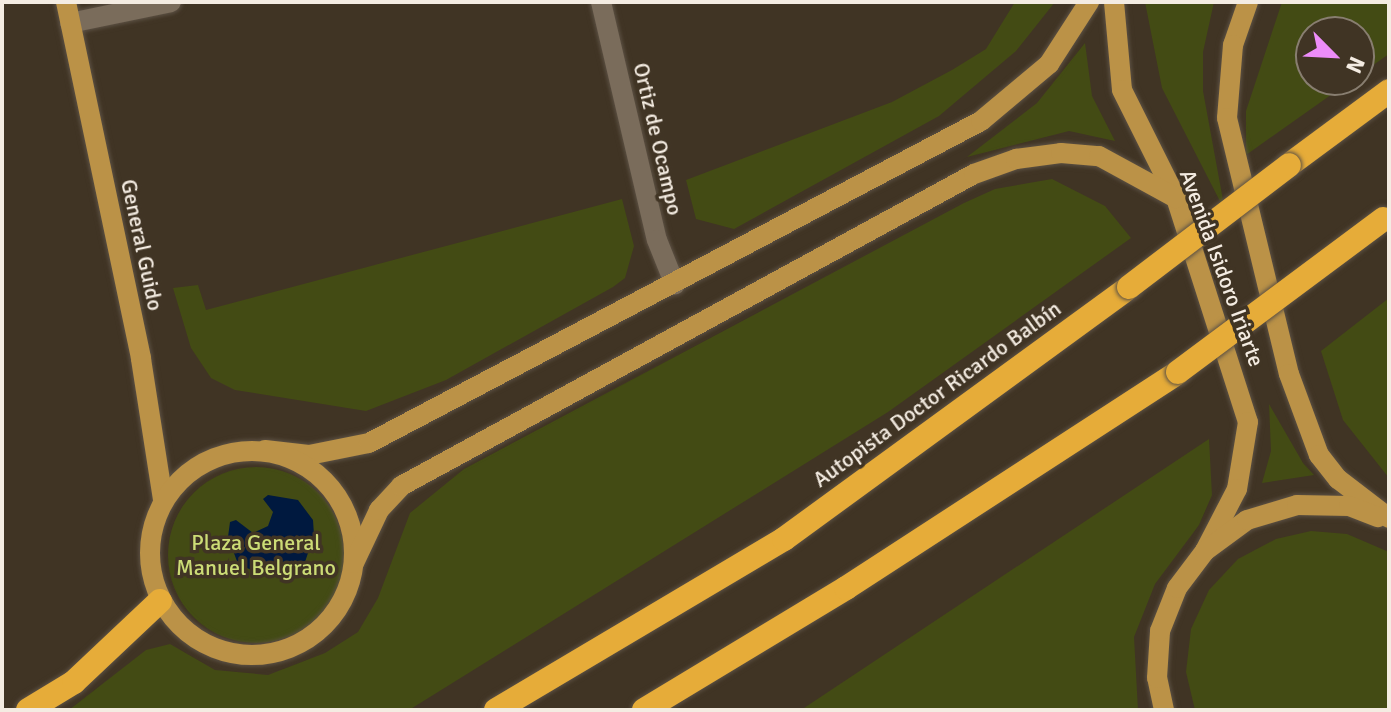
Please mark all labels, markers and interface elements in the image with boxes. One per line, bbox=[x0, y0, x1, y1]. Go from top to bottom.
north arrow bbox=[1295, 16, 1375, 96]
text: N bbox=[1340, 53, 1371, 78]
street label: Ortiz de Ocampo bbox=[628, 60, 688, 218]
street label: Avenida Isidoro Iriarte bbox=[1174, 166, 1270, 370]
street label: General Guido bbox=[115, 177, 169, 313]
street label: Autopista Doctor Ricardo Balbín bbox=[808, 295, 1066, 493]
park label: Plaza General Manuel Belgrano bbox=[176, 529, 336, 580]

